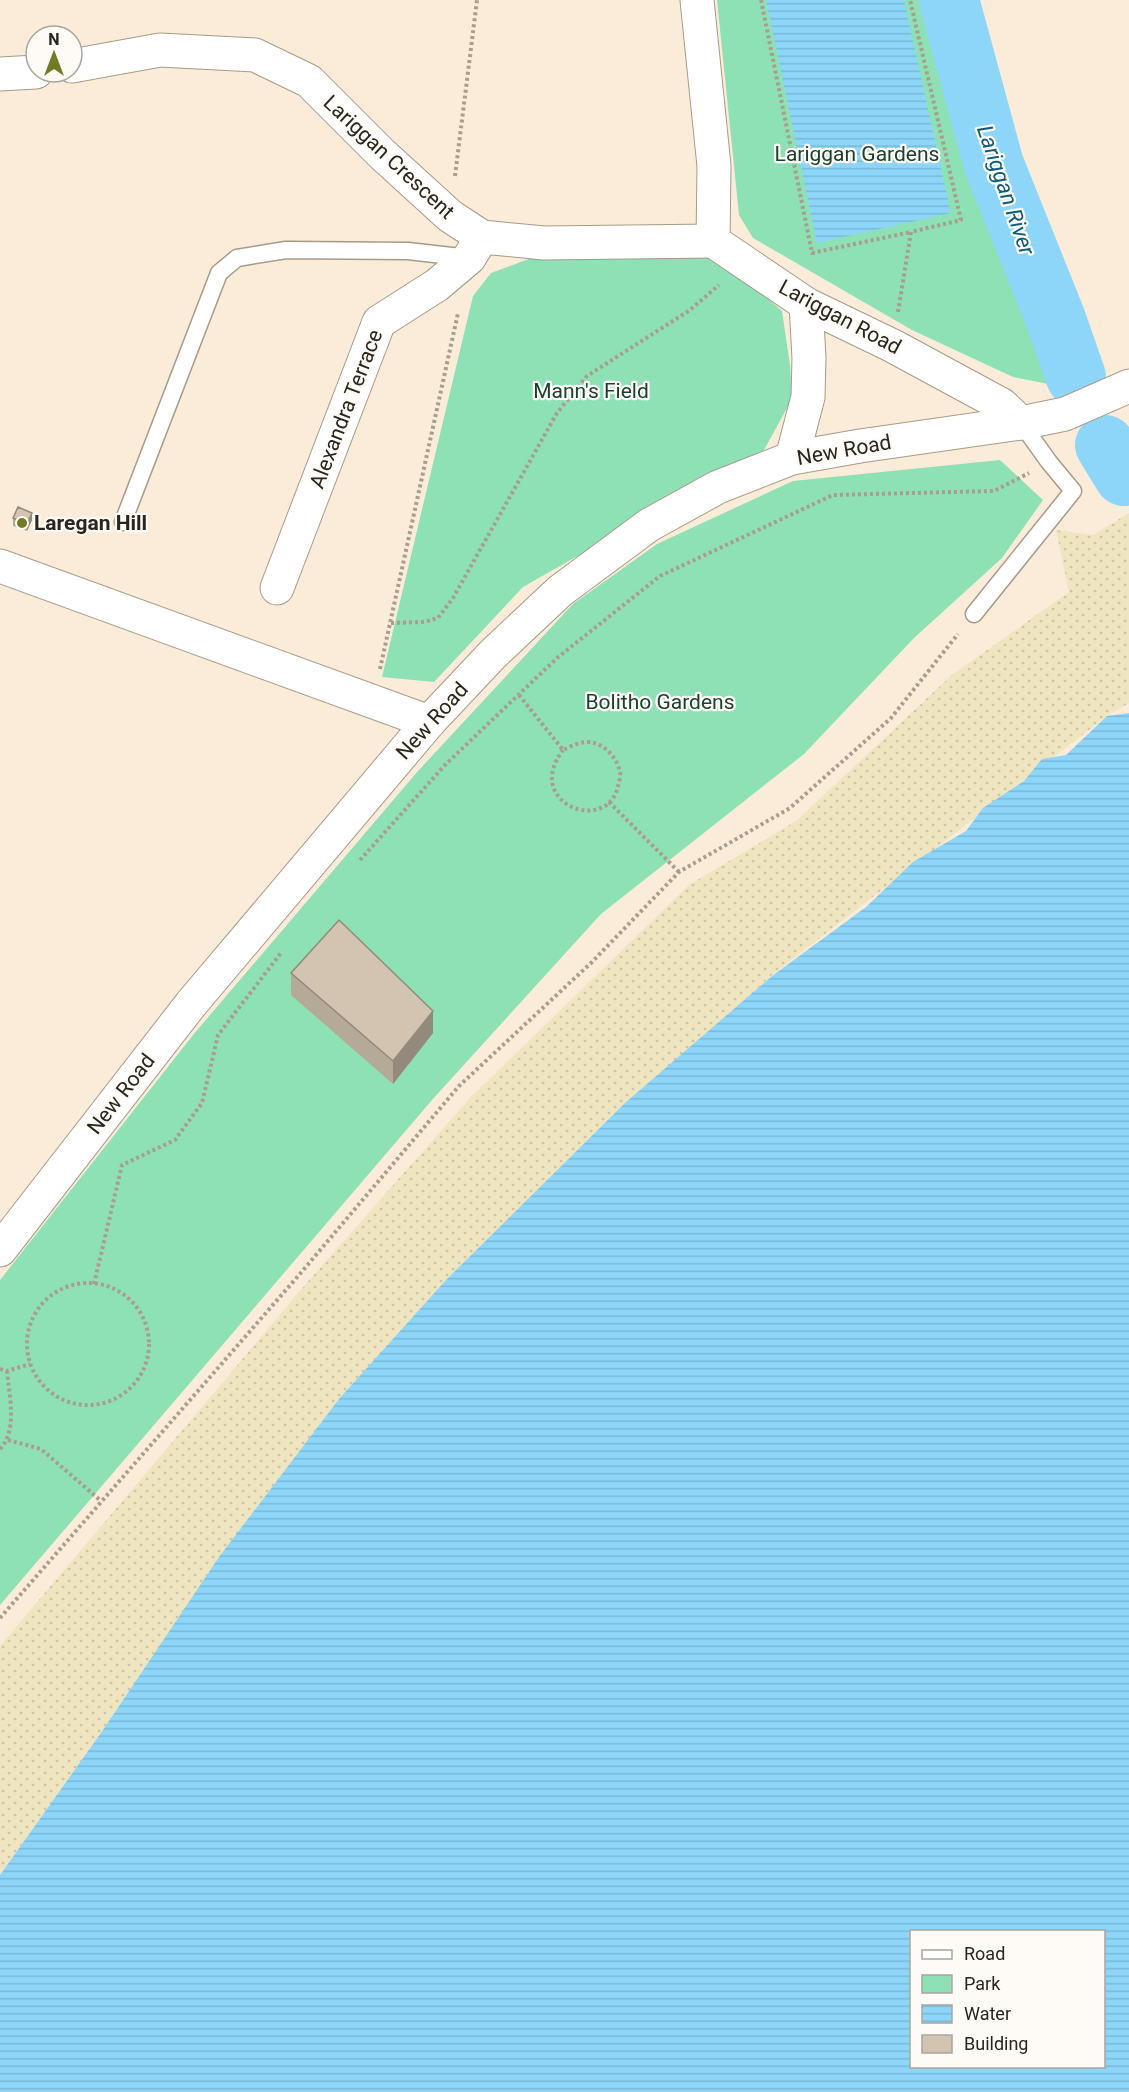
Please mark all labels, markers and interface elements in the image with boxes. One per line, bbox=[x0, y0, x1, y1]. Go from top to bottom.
north arrow bbox=[24, 24, 84, 84]
text: N bbox=[48, 30, 60, 49]
street label: Lariggan Crescent bbox=[319, 90, 459, 224]
water label: Lariggan River bbox=[972, 122, 1040, 259]
park label: Lariggan Gardens bbox=[775, 142, 939, 166]
street label: Lariggan Road bbox=[775, 275, 905, 359]
street label: Alexandra Terrace bbox=[305, 326, 387, 492]
park label: Mann's Field bbox=[533, 379, 649, 403]
street label: New Road bbox=[795, 430, 893, 470]
place label: Laregan Hill bbox=[34, 511, 147, 535]
marker: Laregan Hill bbox=[15, 516, 29, 530]
street label: New Road bbox=[391, 678, 473, 764]
park label: Bolitho Gardens bbox=[586, 690, 734, 714]
street label: New Road bbox=[82, 1049, 160, 1139]
legend bbox=[910, 1930, 1105, 2068]
text: Road bbox=[964, 1943, 1005, 1964]
text: Park bbox=[964, 1973, 1001, 1994]
text: Water bbox=[964, 2003, 1011, 2024]
text: Building bbox=[964, 2033, 1028, 2054]

